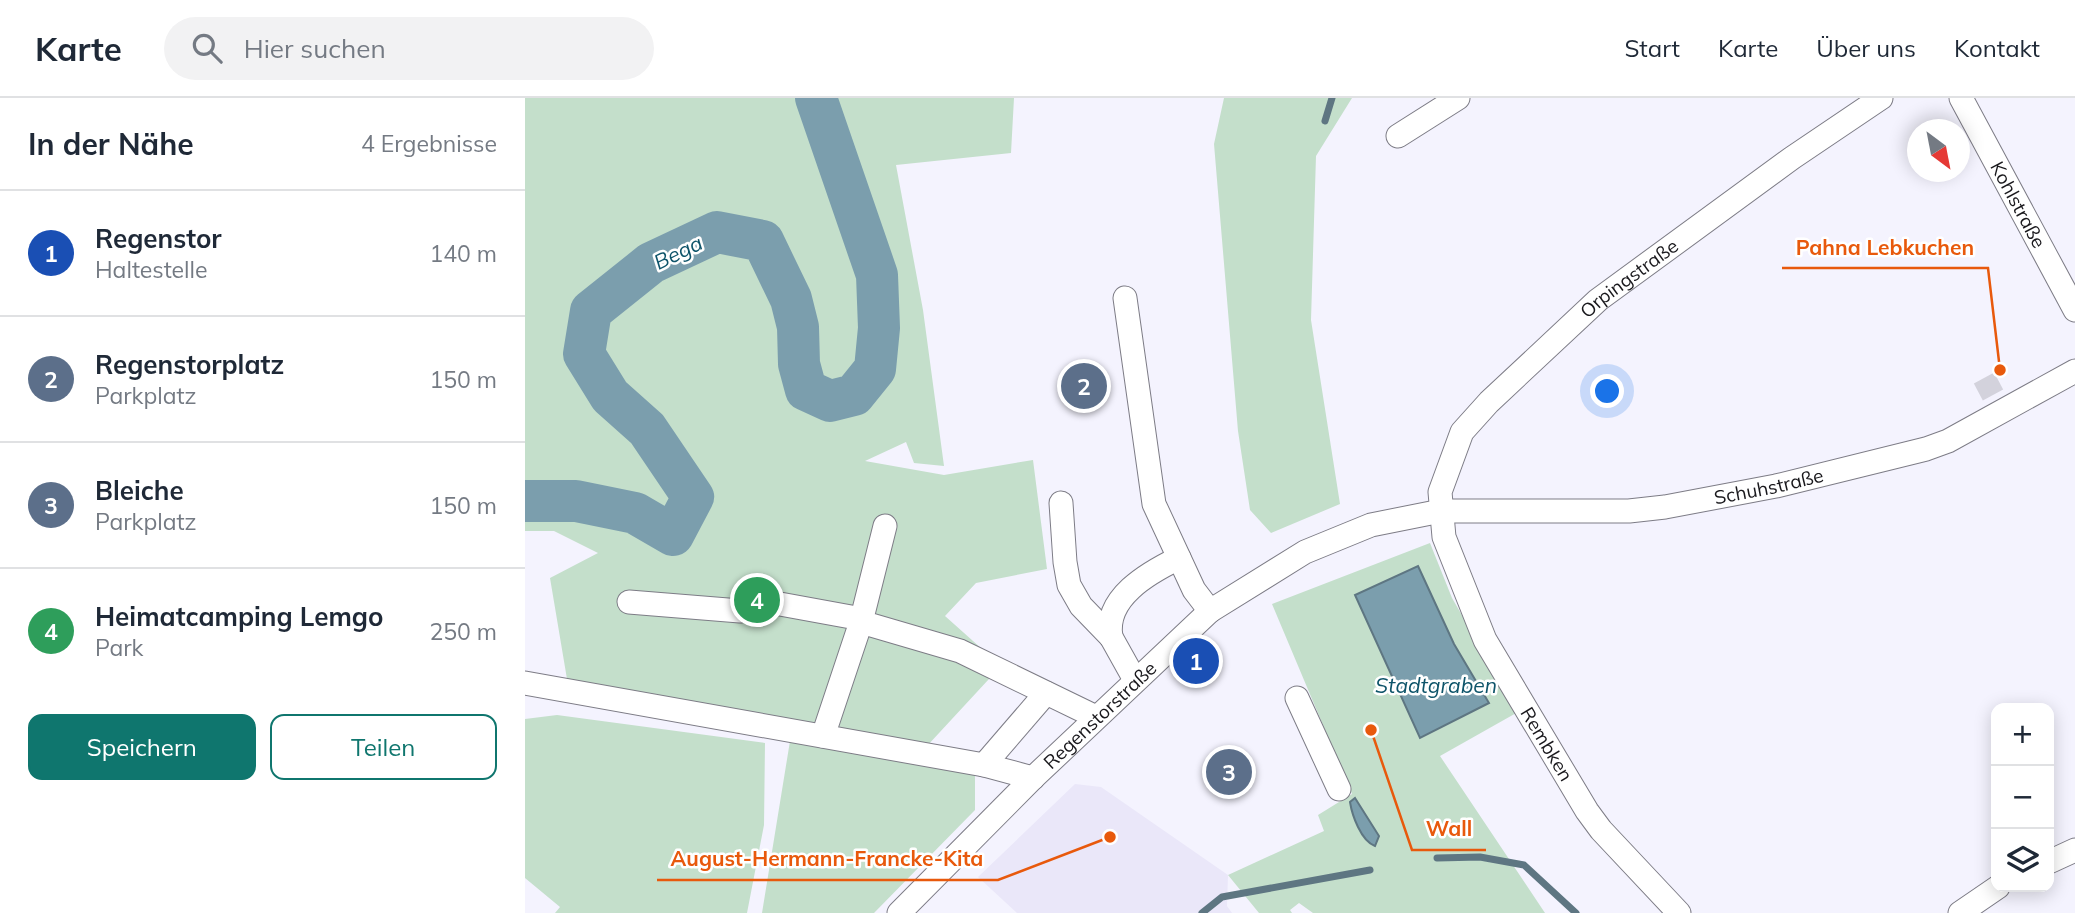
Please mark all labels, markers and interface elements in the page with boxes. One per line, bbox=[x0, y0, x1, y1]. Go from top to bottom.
search box bbox=[164, 17, 654, 80]
text: Karte bbox=[35, 28, 122, 69]
icon: search bbox=[188, 29, 226, 67]
text: Hier suchen bbox=[244, 32, 386, 65]
text: Start bbox=[1624, 33, 1680, 63]
text: Karte bbox=[1718, 33, 1778, 63]
text: Über uns bbox=[1816, 33, 1916, 63]
text: Kontakt bbox=[1954, 33, 2040, 63]
north arrow bbox=[1907, 119, 1970, 182]
text: In der Nähe bbox=[28, 125, 194, 163]
text: 4 Ergebnisse bbox=[361, 129, 497, 158]
street label: Kohlstraße bbox=[1985, 157, 2051, 252]
text: Regenstor bbox=[95, 222, 222, 255]
callout: Pahna Lebkuchen bbox=[1782, 226, 1988, 268]
water label: Bega bbox=[649, 229, 707, 275]
street label: Orpingstraße bbox=[1575, 234, 1683, 323]
text: Pahna Lebkuchen bbox=[1796, 234, 1974, 260]
text: 1 bbox=[44, 239, 58, 268]
text: 140 m bbox=[429, 239, 497, 268]
text: Haltestelle bbox=[95, 255, 208, 284]
text: Regenstorplatz bbox=[95, 348, 284, 381]
pin: 2 bbox=[1061, 360, 1107, 412]
text: 2 bbox=[44, 365, 58, 394]
text: 150 m bbox=[429, 365, 497, 394]
your location bbox=[1590, 374, 1624, 408]
text: Parkplatz bbox=[95, 381, 196, 410]
street label: Schuhstraße bbox=[1712, 463, 1826, 509]
text: Bleiche bbox=[95, 474, 184, 507]
text: 3 bbox=[44, 491, 58, 520]
text: 150 m bbox=[429, 491, 497, 520]
text: Parkplatz bbox=[95, 507, 196, 536]
pin: 4 bbox=[734, 574, 780, 626]
text: Heimatcamping Lemgo bbox=[95, 600, 383, 633]
text: 4 bbox=[44, 617, 58, 646]
text: 250 m bbox=[429, 617, 497, 646]
text: Park bbox=[95, 633, 143, 662]
pin: 1 bbox=[1173, 635, 1219, 687]
street label: Regenstorstraße bbox=[1038, 656, 1161, 774]
water label: Stadtgraben bbox=[1375, 672, 1497, 698]
street label: Rembken bbox=[1516, 703, 1578, 785]
map controls bbox=[1991, 703, 2054, 892]
button: + bbox=[1991, 703, 2054, 766]
button: Speichern bbox=[28, 714, 256, 780]
button: Teilen bbox=[270, 714, 497, 780]
pin: 3 bbox=[1206, 746, 1252, 798]
button: − bbox=[1991, 766, 2054, 829]
callout: Wall bbox=[1412, 808, 1486, 850]
text: Wall bbox=[1426, 815, 1472, 841]
button: layers bbox=[1991, 829, 2054, 892]
callout: August-Hermann-Francke-Kita bbox=[657, 838, 998, 880]
text: August-Hermann-Francke-Kita bbox=[671, 845, 983, 871]

